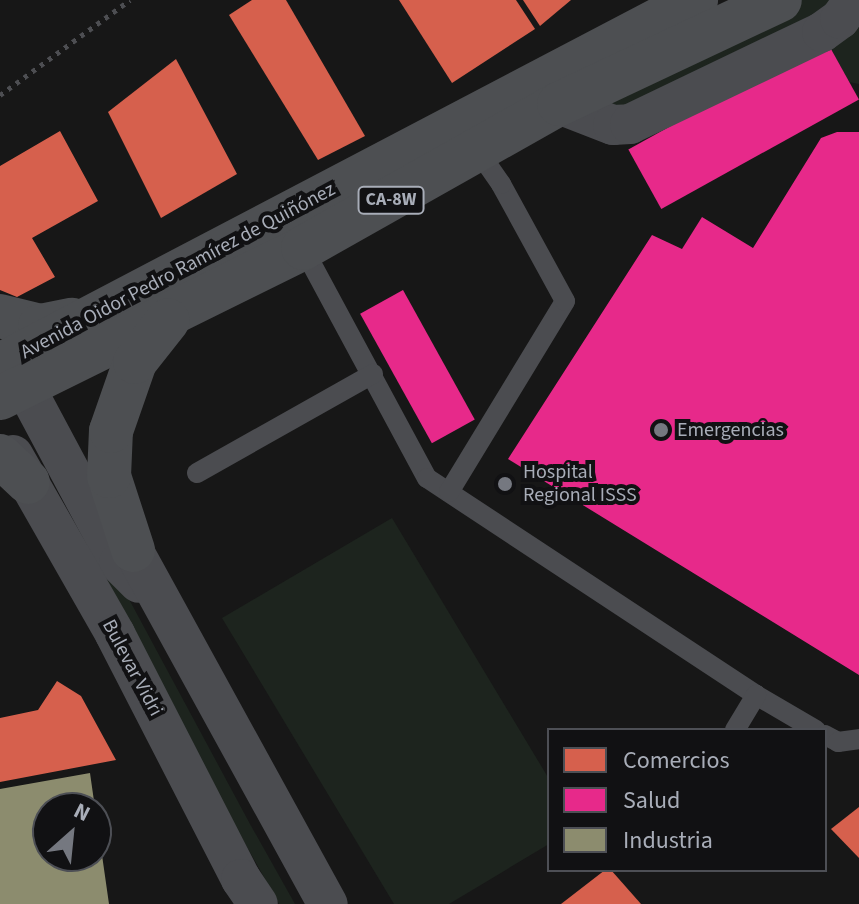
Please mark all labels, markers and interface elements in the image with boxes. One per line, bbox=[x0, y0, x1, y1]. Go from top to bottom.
street label: Avenida Oidor Pedro Ramírez de Quiñónez bbox=[17, 178, 339, 364]
road number: CA-8W bbox=[357, 186, 425, 214]
place label: Emergencias bbox=[677, 418, 784, 442]
marker: Emergencias bbox=[652, 421, 670, 439]
place label: Hospital Regional ISSS bbox=[523, 460, 637, 507]
marker: Hospital Regional ISSS bbox=[494, 473, 516, 495]
street label: Bulevar Vidri bbox=[97, 616, 167, 720]
legend bbox=[547, 728, 827, 872]
text: Comercios bbox=[623, 743, 729, 778]
text: Salud bbox=[623, 783, 680, 818]
north arrow bbox=[32, 792, 112, 872]
text: N bbox=[68, 795, 96, 830]
text: Industria bbox=[623, 823, 713, 858]

